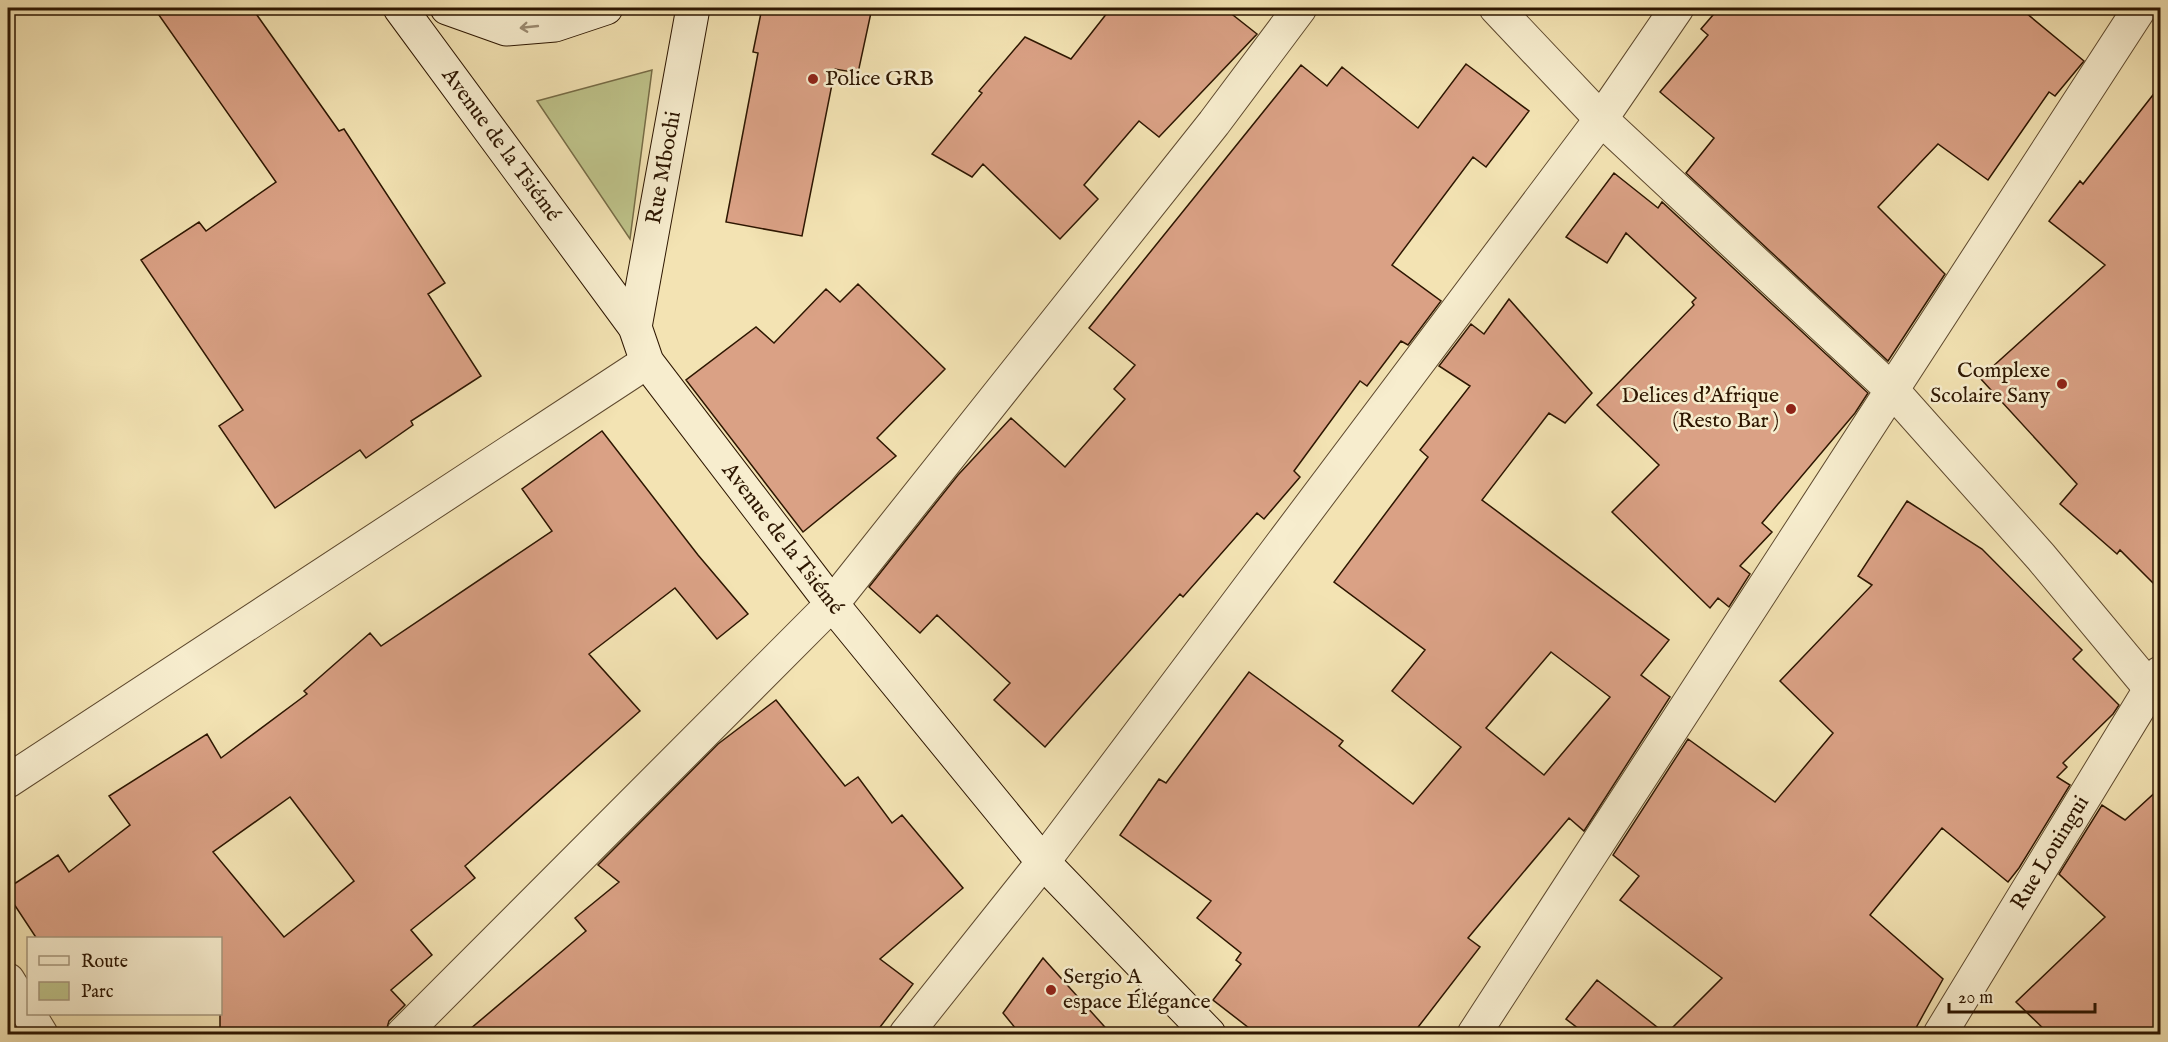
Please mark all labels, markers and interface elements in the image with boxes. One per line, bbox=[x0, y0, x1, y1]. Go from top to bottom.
one-way arrow bbox=[520, 22, 540, 33]
street label: Avenue de la Tsiémé bbox=[434, 62, 567, 227]
place label: Police GRB bbox=[825, 65, 934, 93]
marker: Police GRB bbox=[806, 72, 820, 86]
street label: Rue Mbochi bbox=[640, 109, 688, 226]
place label: Complexe Scolaire Sany bbox=[1930, 357, 2050, 410]
marker: Complexe Scolaire Sany bbox=[2055, 377, 2069, 391]
place label: Delices d'Afrique (Resto Bar ) bbox=[1621, 382, 1779, 435]
marker: Delices d'Afrique (Resto Bar ) bbox=[1784, 402, 1798, 416]
street label: Avenue de la Tsiémé bbox=[715, 457, 849, 621]
street label: Rue Louingui bbox=[2005, 791, 2096, 915]
legend bbox=[27, 937, 222, 1015]
text: Route bbox=[81, 951, 128, 974]
place label: Sergio A espace Élégance bbox=[1063, 963, 1211, 1016]
scale bar bbox=[1949, 976, 2094, 1014]
text: Parc bbox=[81, 981, 114, 1004]
marker: Sergio A espace Élégance bbox=[1044, 983, 1058, 997]
text: 20 m bbox=[1958, 987, 1993, 1010]

